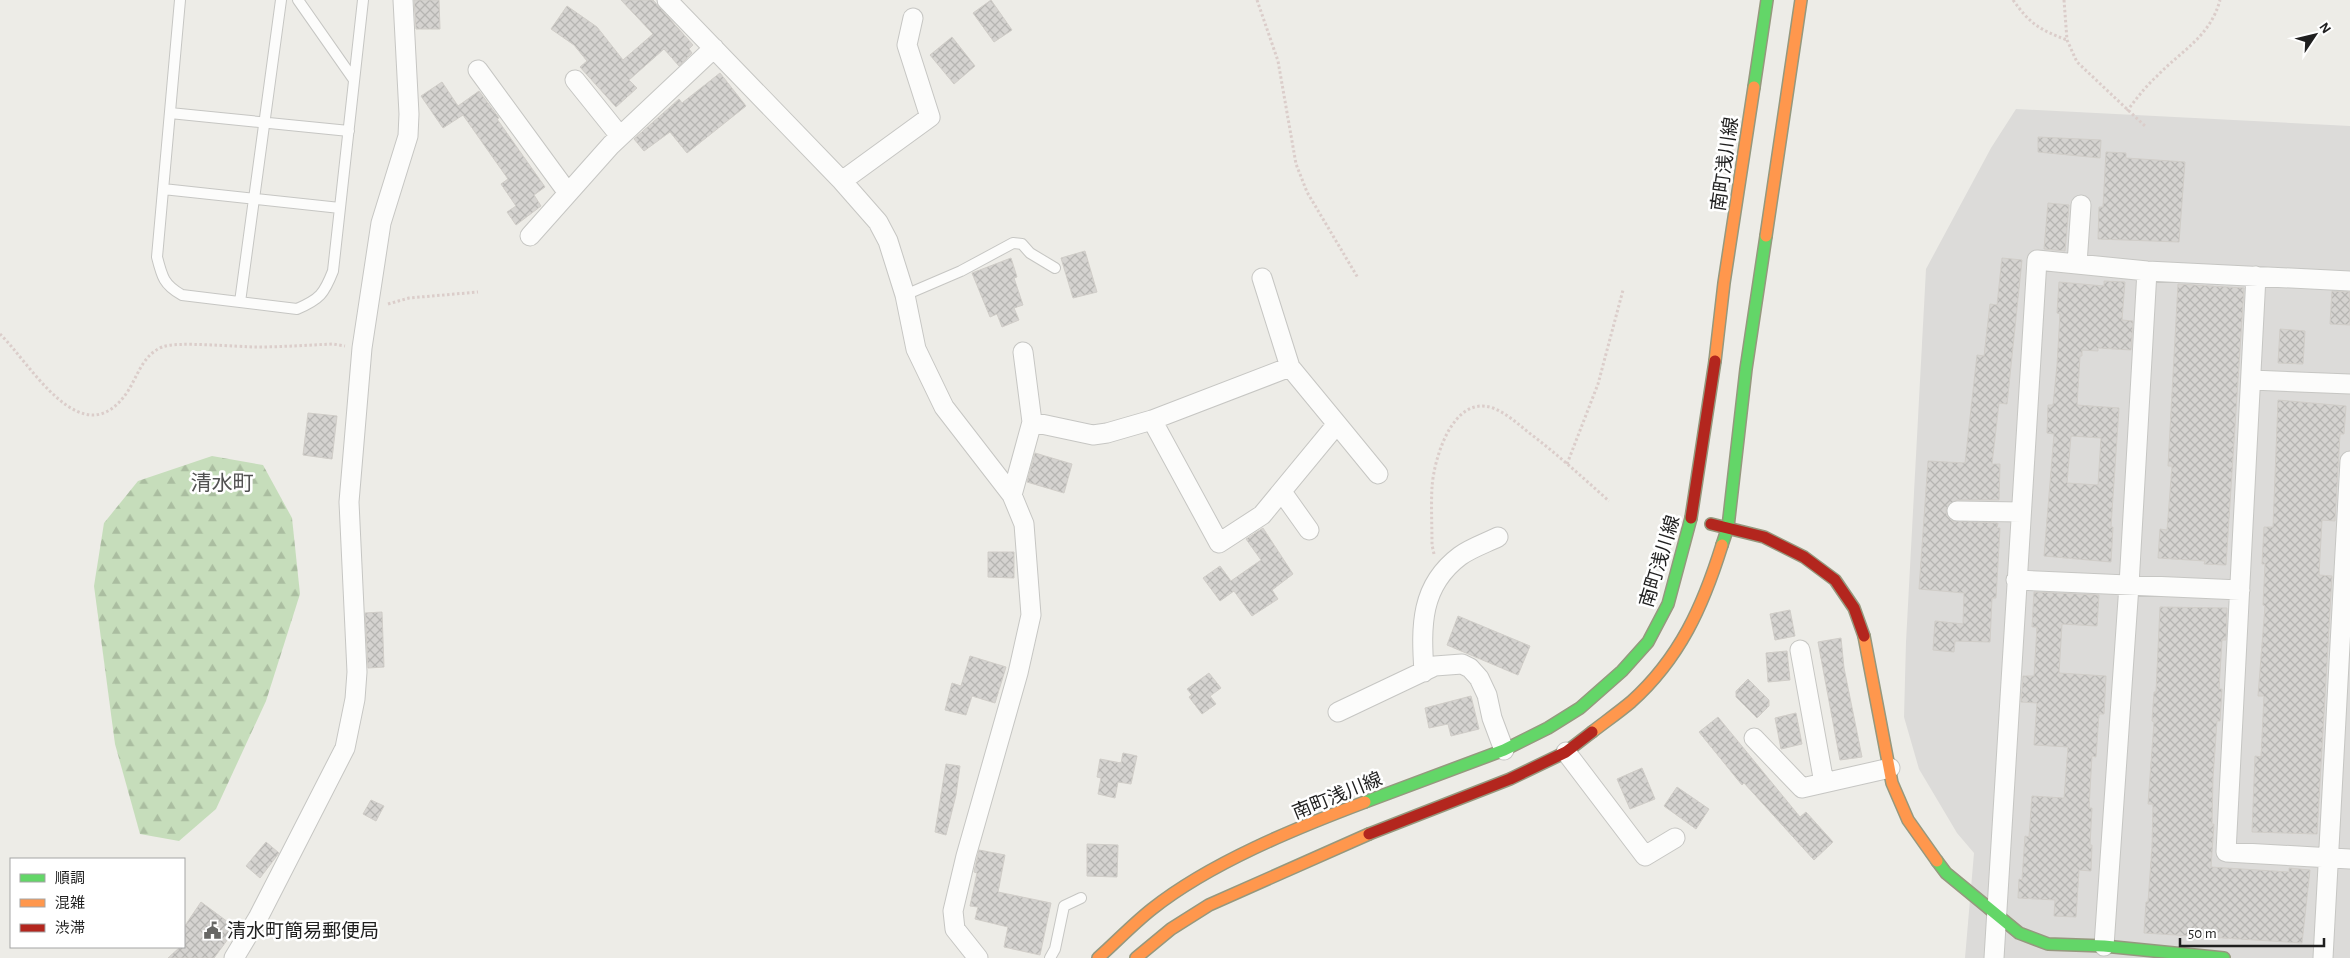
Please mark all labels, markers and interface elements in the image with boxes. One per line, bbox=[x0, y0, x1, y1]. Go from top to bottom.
north arrow bbox=[2290, 10, 2340, 60]
text: N bbox=[2316, 20, 2333, 36]
street label: 南町浅川線 bbox=[1708, 116, 1742, 213]
district label: 清水町 bbox=[191, 472, 254, 494]
street label: 南町浅川線 bbox=[1637, 513, 1683, 610]
street label: 南町浅川線 bbox=[1290, 769, 1385, 823]
legend bbox=[10, 858, 185, 948]
text: 順調 bbox=[55, 871, 85, 886]
text: 混雑 bbox=[55, 895, 85, 911]
scale bar bbox=[2180, 916, 2324, 948]
text: 渋滞 bbox=[55, 920, 85, 936]
public building icon: 清水町簡易郵便局 bbox=[203, 920, 223, 940]
place label: 清水町簡易郵便局 bbox=[227, 920, 379, 941]
text: 50 m bbox=[2188, 926, 2217, 941]

